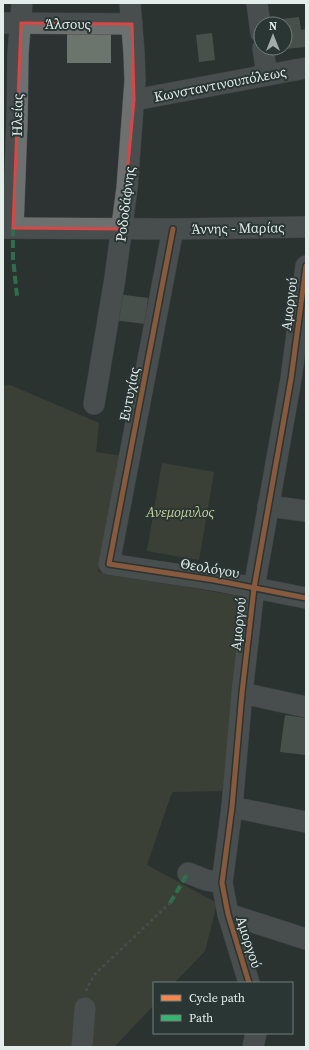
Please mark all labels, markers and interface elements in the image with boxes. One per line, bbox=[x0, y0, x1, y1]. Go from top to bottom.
street label: Άλσους bbox=[45, 14, 91, 34]
north arrow bbox=[253, 16, 293, 56]
text: N bbox=[269, 19, 277, 34]
street label: Κωνσταντινουπόλεως bbox=[152, 61, 288, 107]
street label: Ηλείας bbox=[7, 93, 27, 137]
street label: Ροδοδάφνης bbox=[110, 165, 140, 243]
street label: Άννης - Μαρίας bbox=[191, 217, 285, 239]
street label: Αμοργού bbox=[276, 276, 302, 332]
street label: Ευτυχίας bbox=[114, 365, 144, 423]
park label: Ανεμομυλος bbox=[145, 502, 215, 522]
street label: Θεολόγου bbox=[179, 553, 241, 583]
street label: Αμοργού bbox=[225, 596, 251, 652]
street label: Αμοργού bbox=[231, 914, 267, 970]
legend bbox=[153, 982, 293, 1034]
text: Cycle path bbox=[189, 990, 245, 1006]
text: Path bbox=[189, 1010, 213, 1026]

